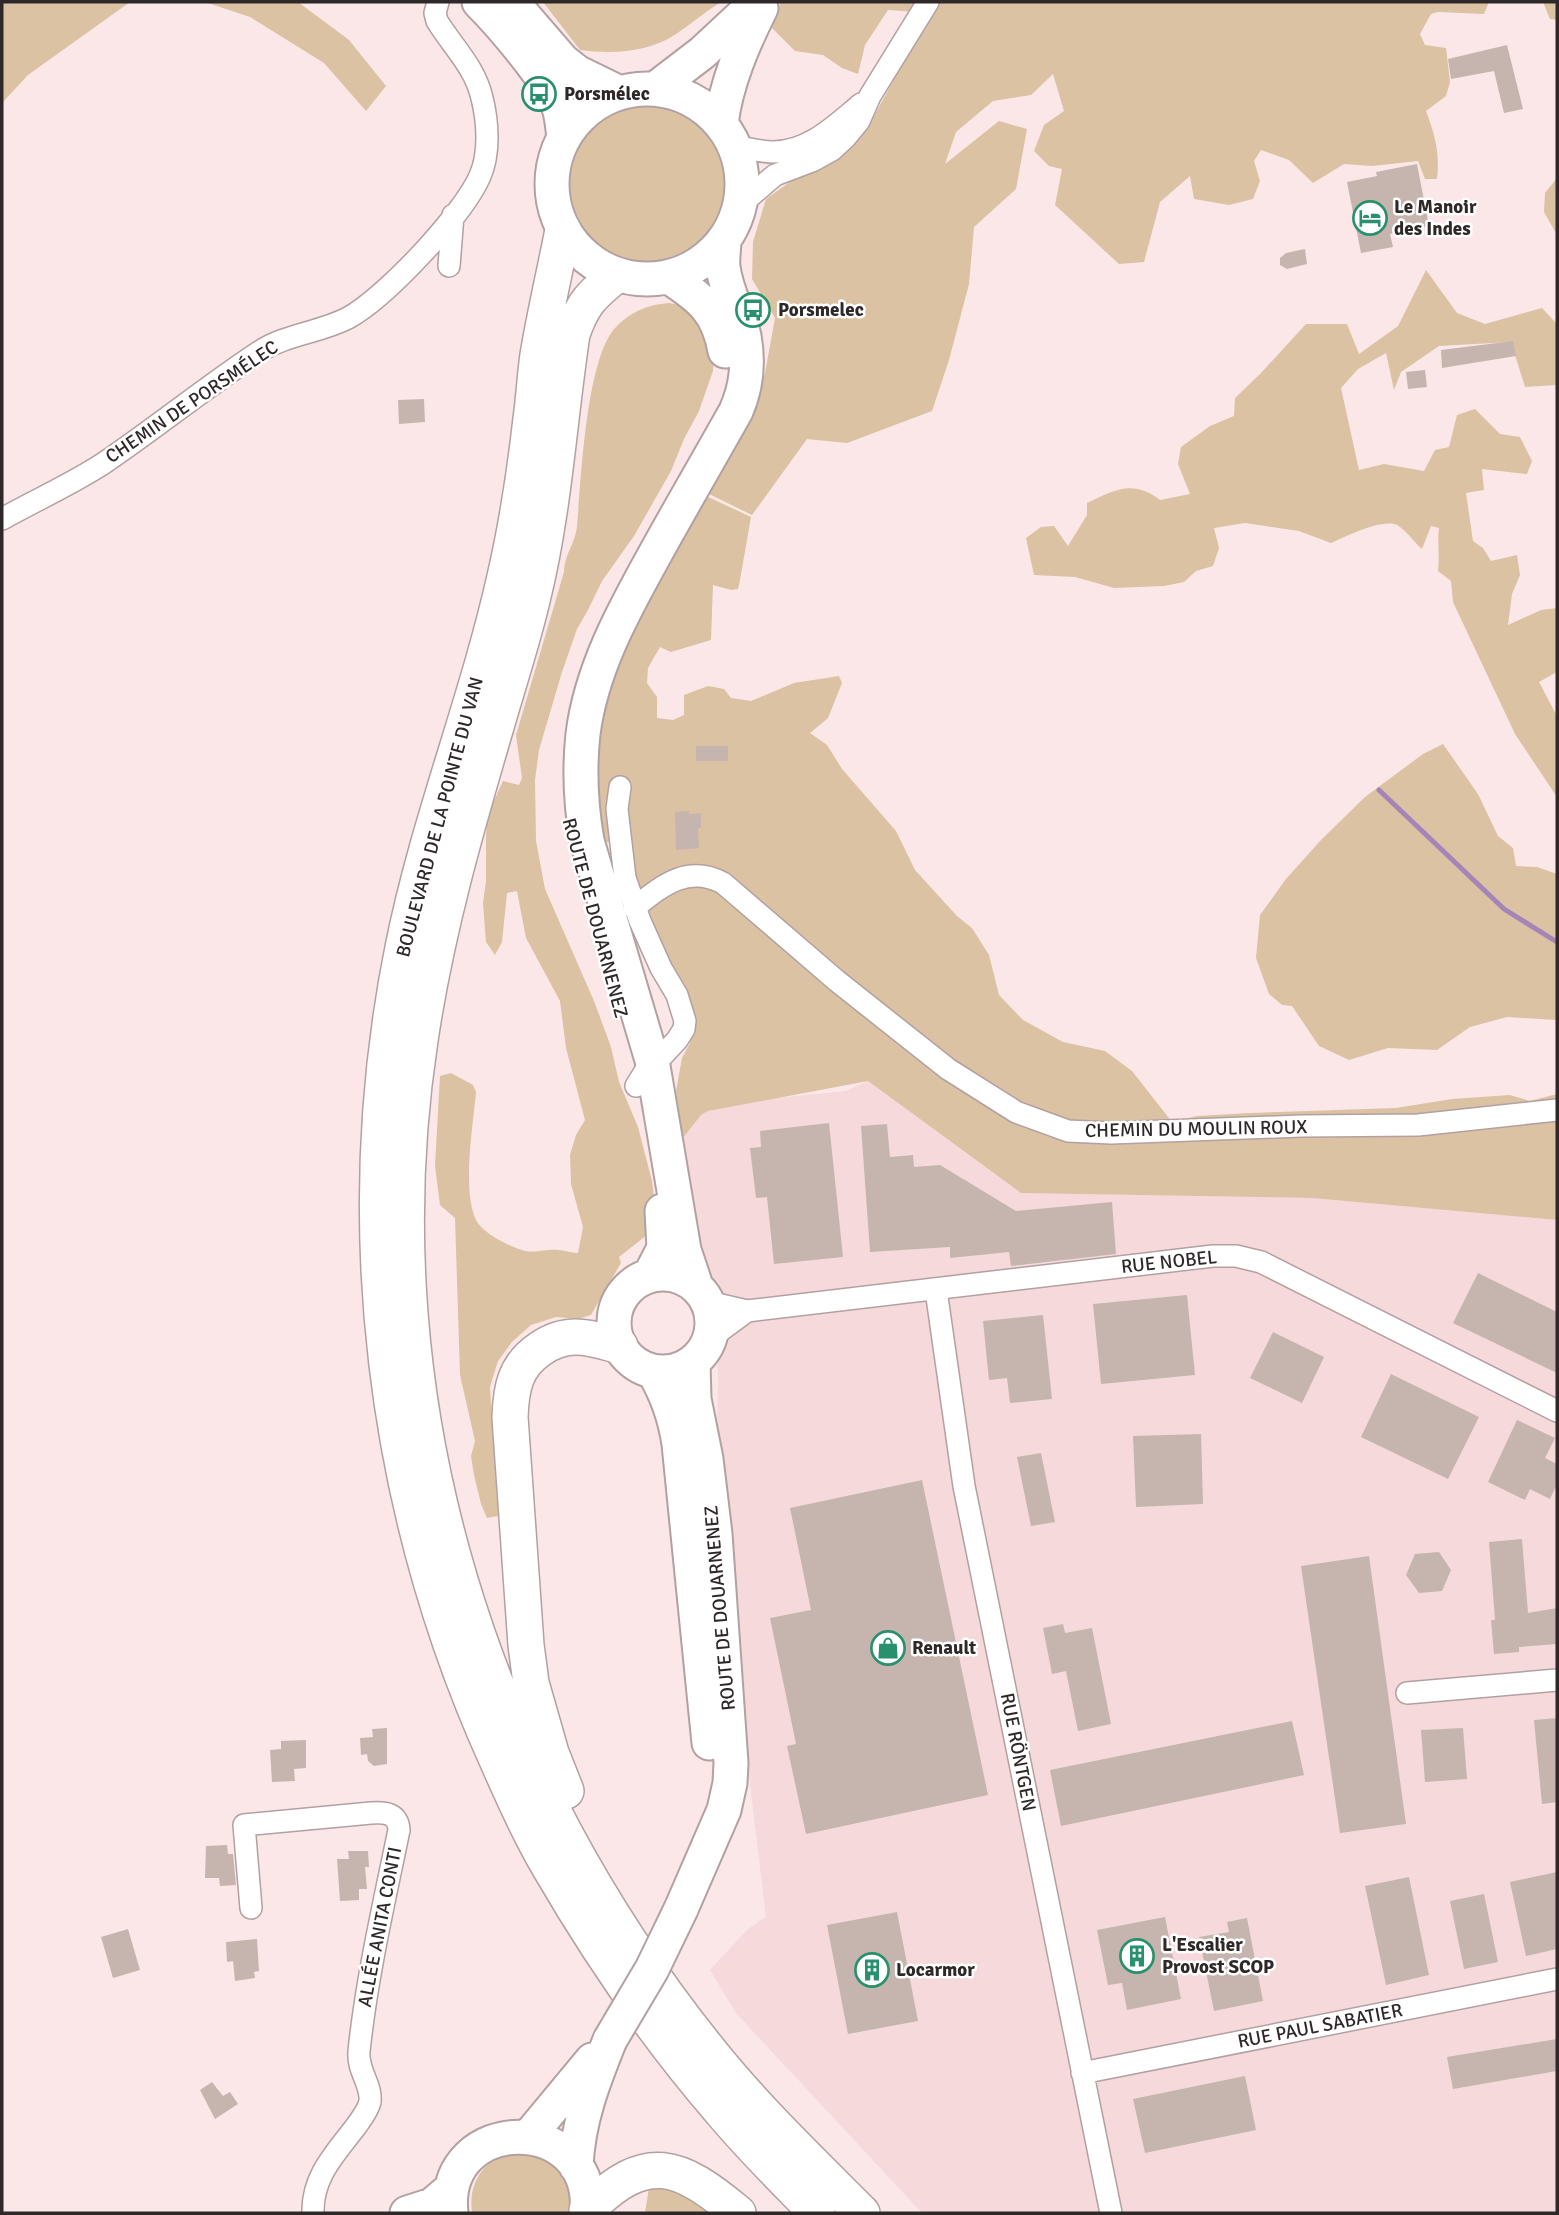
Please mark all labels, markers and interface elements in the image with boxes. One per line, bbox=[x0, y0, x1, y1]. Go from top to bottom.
bus stop icon: Porsmélec bbox=[520, 75, 558, 113]
place label: Porsmélec bbox=[564, 82, 650, 106]
place label: Le Manoir des Indes bbox=[1394, 195, 1477, 241]
hotel icon: Le Manoir des Indes bbox=[1351, 199, 1389, 237]
bus stop icon: Porsmelec bbox=[734, 291, 772, 329]
place label: Porsmelec bbox=[778, 298, 864, 322]
street label: CHEMIN DE PORSMÉLEC bbox=[101, 335, 283, 469]
street label: BOULEVARD DE LA POINTE DU VAN bbox=[391, 674, 489, 960]
street label: ROUTE DE DOUARNENEZ bbox=[557, 815, 633, 1021]
street label: CHEMIN DU MOULIN ROUX bbox=[1085, 1115, 1307, 1143]
street label: RUE NOBEL bbox=[1120, 1245, 1218, 1279]
street label: ROUTE DE DOUARNENEZ bbox=[699, 1504, 741, 1712]
shop icon: Renault bbox=[869, 1629, 907, 1667]
place label: Renault bbox=[912, 1636, 976, 1660]
street label: RUE RÖNTGEN bbox=[995, 1691, 1041, 1813]
street label: ALLÉE ANITA CONTI bbox=[353, 1845, 407, 2009]
place label: L'Escalier Provost SCOP bbox=[1162, 1933, 1274, 1979]
building icon: L'Escalier Provost SCOP bbox=[1118, 1937, 1156, 1975]
building icon: Locarmor bbox=[853, 1951, 891, 1989]
place label: Locarmor bbox=[896, 1958, 975, 1982]
street label: RUE PAUL SABATIER bbox=[1235, 1998, 1405, 2054]

